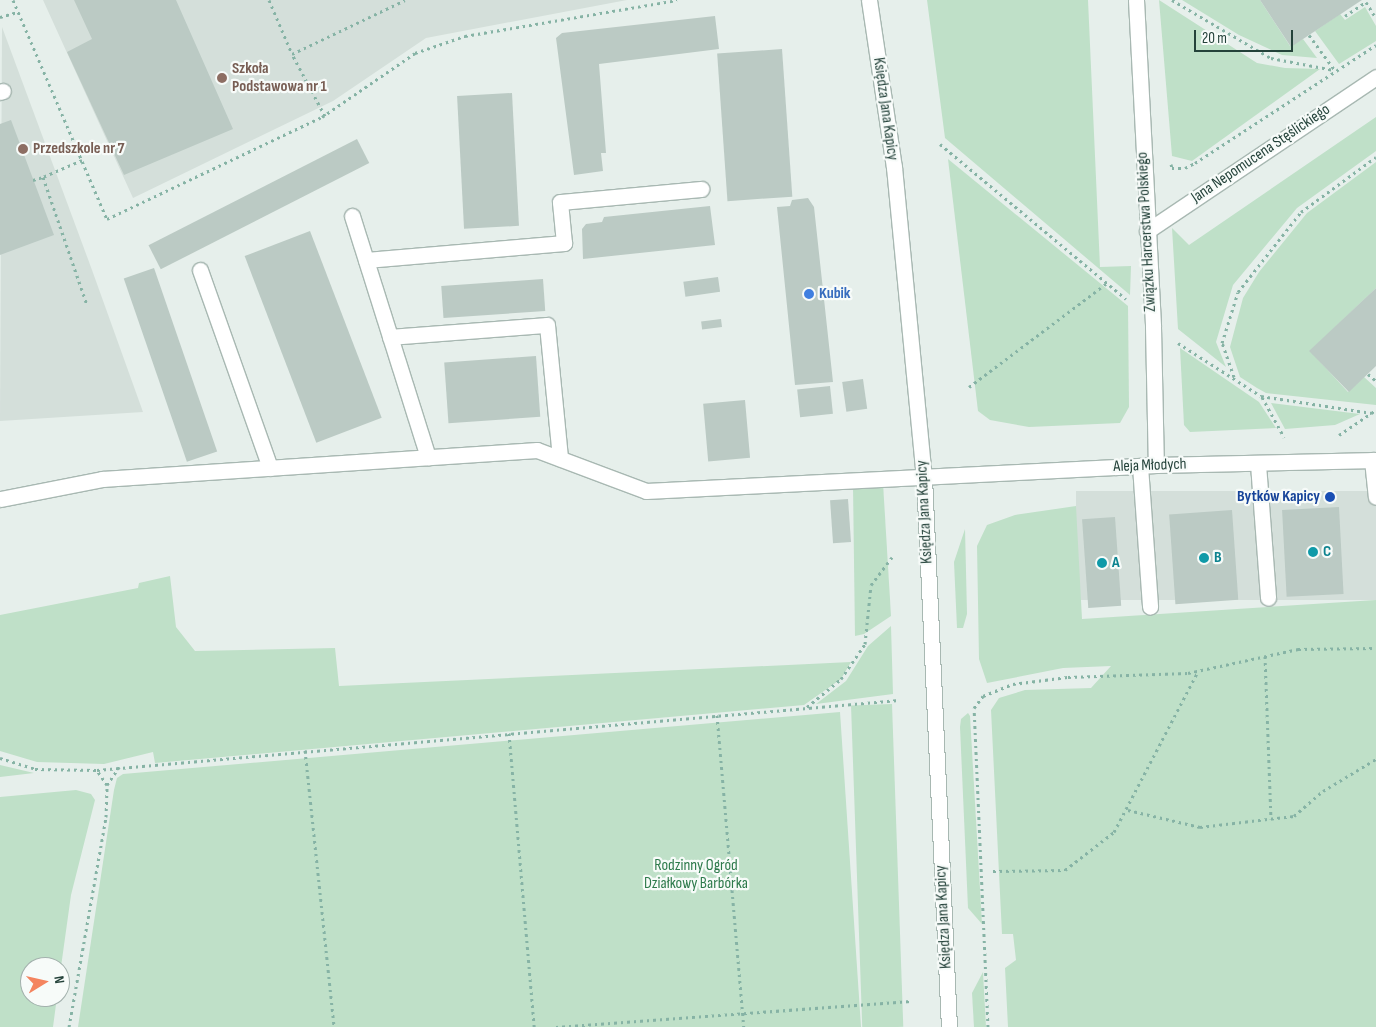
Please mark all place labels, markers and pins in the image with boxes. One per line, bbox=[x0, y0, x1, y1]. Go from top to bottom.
place label: Szkoła Podstawowa nr 1 bbox=[232, 59, 327, 97]
marker: Szkoła Podstawowa nr 1 bbox=[216, 72, 228, 84]
place label: Przedszkole nr 7 bbox=[33, 139, 125, 159]
marker: Przedszkole nr 7 bbox=[17, 143, 29, 155]
place label: Kubik bbox=[819, 284, 851, 304]
marker: Kubik bbox=[803, 288, 815, 300]
place label: Bytków Kapicy bbox=[1237, 487, 1320, 507]
marker: Bytków Kapicy bbox=[1324, 491, 1336, 503]
place label: C bbox=[1323, 542, 1331, 562]
marker: C bbox=[1307, 546, 1319, 558]
place label: B bbox=[1214, 548, 1222, 568]
marker: B bbox=[1198, 552, 1210, 564]
place label: A bbox=[1112, 553, 1120, 573]
marker: A bbox=[1096, 557, 1108, 569]

